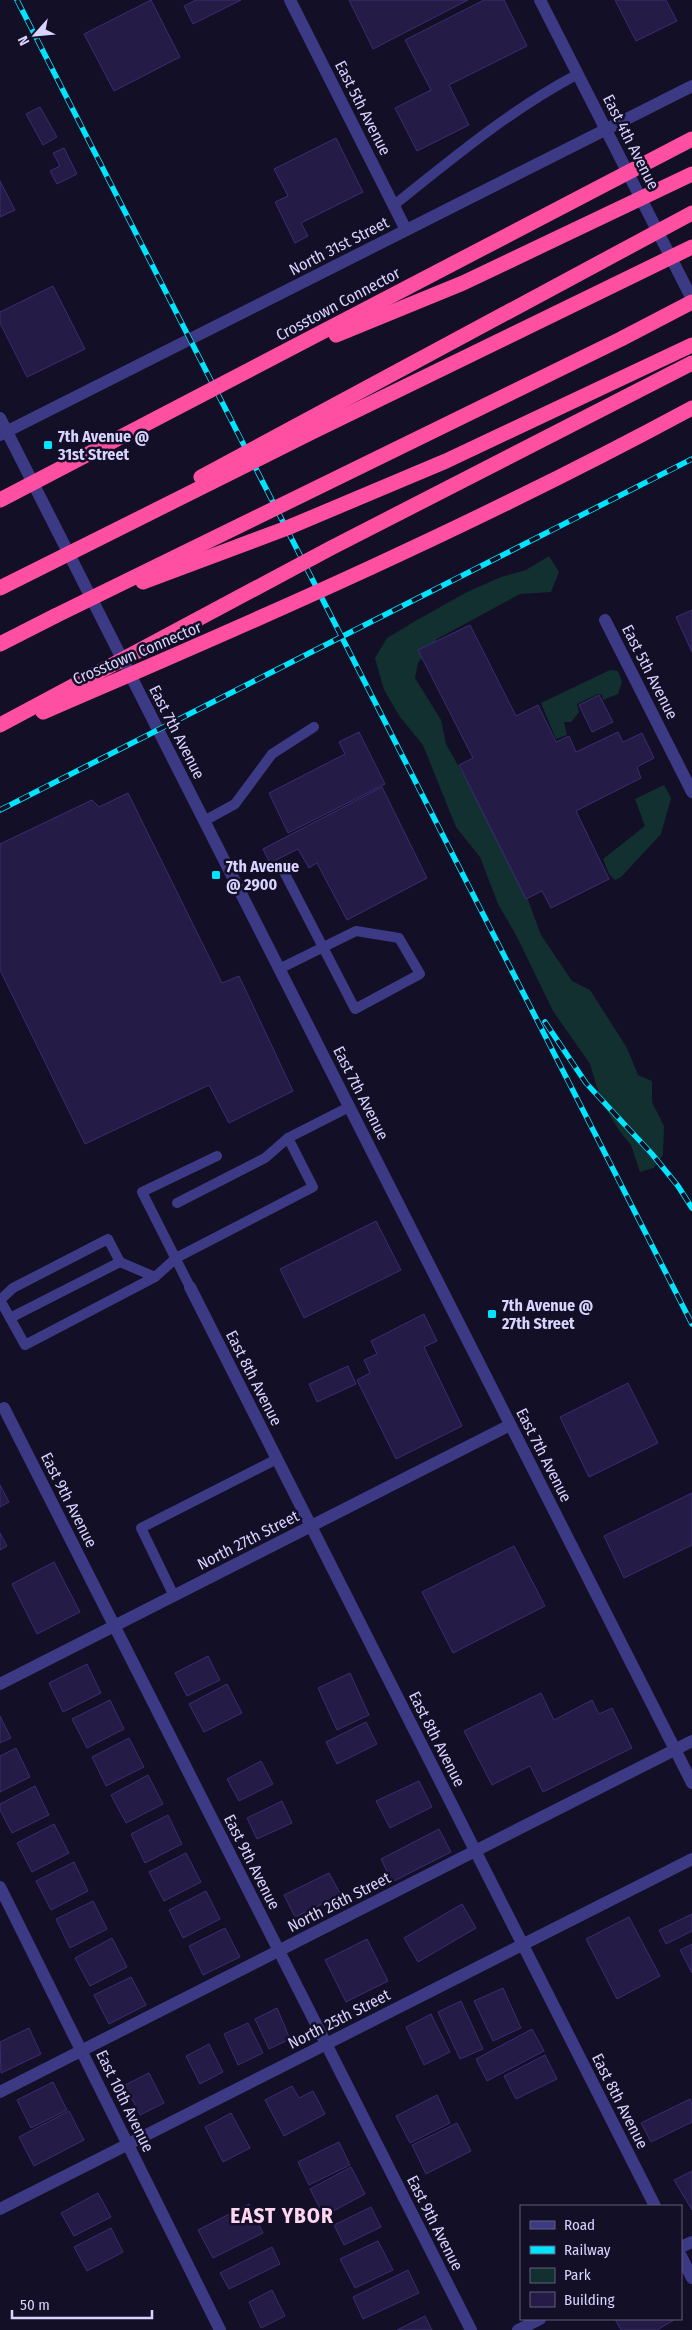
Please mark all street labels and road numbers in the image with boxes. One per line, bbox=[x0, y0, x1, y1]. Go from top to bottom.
street label: East 5th Avenue bbox=[331, 58, 395, 159]
street label: East 4th Avenue bbox=[599, 91, 663, 193]
street label: North 31st Street bbox=[286, 212, 393, 279]
street label: Crosstown Connector bbox=[273, 263, 404, 345]
street label: Crosstown Connector bbox=[70, 617, 205, 689]
street label: East 5th Avenue bbox=[618, 622, 682, 723]
street label: East 7th Avenue bbox=[145, 682, 209, 782]
street label: East 7th Avenue bbox=[329, 1043, 393, 1143]
street label: East 8th Avenue bbox=[222, 1327, 286, 1429]
street label: East 7th Avenue bbox=[512, 1405, 576, 1505]
street label: East 9th Avenue bbox=[37, 1449, 101, 1551]
street label: North 27th Street bbox=[194, 1506, 303, 1574]
street label: East 8th Avenue bbox=[405, 1688, 469, 1790]
street label: East 9th Avenue bbox=[220, 1811, 284, 1913]
street label: North 26th Street bbox=[284, 1868, 394, 1936]
street label: North 25th Street bbox=[285, 1985, 394, 2053]
street label: East 10th Avenue bbox=[92, 2047, 158, 2155]
street label: East 8th Avenue bbox=[588, 2050, 652, 2152]
street label: East 9th Avenue bbox=[403, 2172, 467, 2274]

